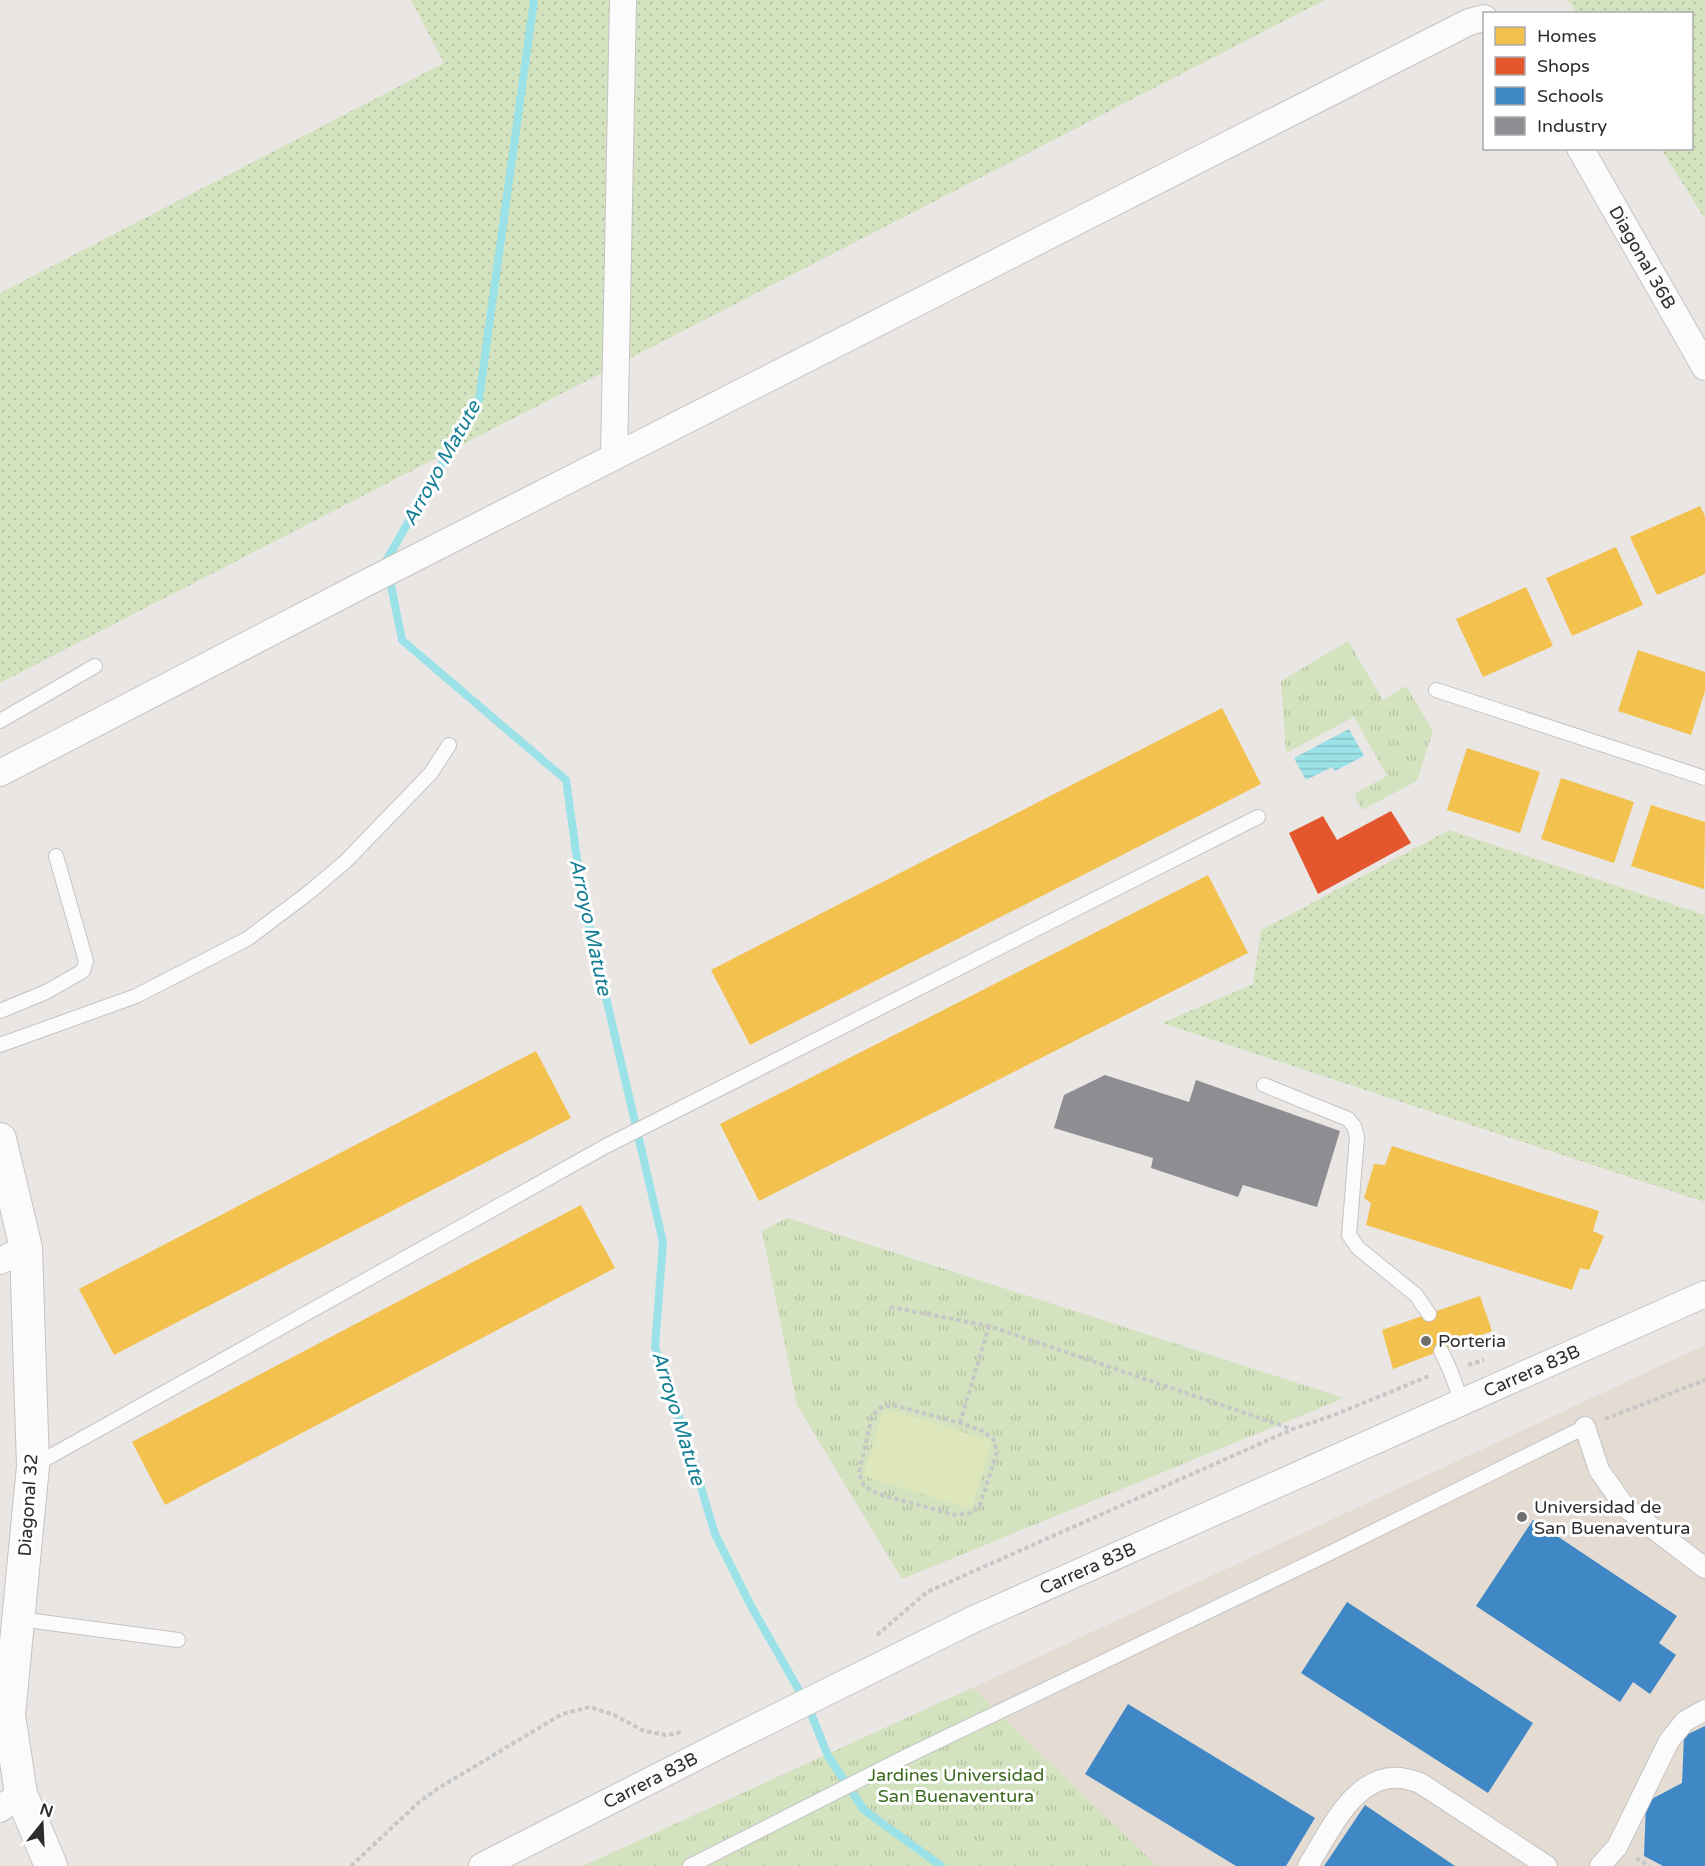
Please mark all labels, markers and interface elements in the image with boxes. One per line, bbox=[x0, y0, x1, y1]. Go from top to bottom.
legend bbox=[1483, 12, 1693, 150]
text: Homes bbox=[1537, 25, 1597, 47]
text: Shops bbox=[1537, 55, 1590, 77]
text: Schools bbox=[1537, 85, 1604, 107]
text: Industry bbox=[1537, 115, 1608, 137]
street label: Diagonal 36B bbox=[1604, 202, 1681, 313]
water label: Arroyo Matute bbox=[398, 396, 487, 530]
water label: Arroyo Matute bbox=[564, 857, 617, 999]
place label: Porteria bbox=[1438, 1330, 1506, 1352]
marker: Porteria bbox=[1419, 1334, 1433, 1348]
street label: Carrera 83B bbox=[1480, 1340, 1583, 1402]
water label: Arroyo Matute bbox=[646, 1348, 710, 1490]
street label: Diagonal 32 bbox=[13, 1453, 43, 1557]
place label: Universidad de San Buenaventura bbox=[1534, 1496, 1690, 1539]
marker: Universidad de San Buenaventura bbox=[1515, 1510, 1529, 1524]
street label: Carrera 83B bbox=[1036, 1537, 1139, 1599]
street label: Carrera 83B bbox=[600, 1747, 701, 1814]
park label: Jardines Universidad San Buenaventura bbox=[868, 1764, 1044, 1807]
north arrow bbox=[12, 1794, 72, 1854]
text: N bbox=[37, 1799, 56, 1822]

